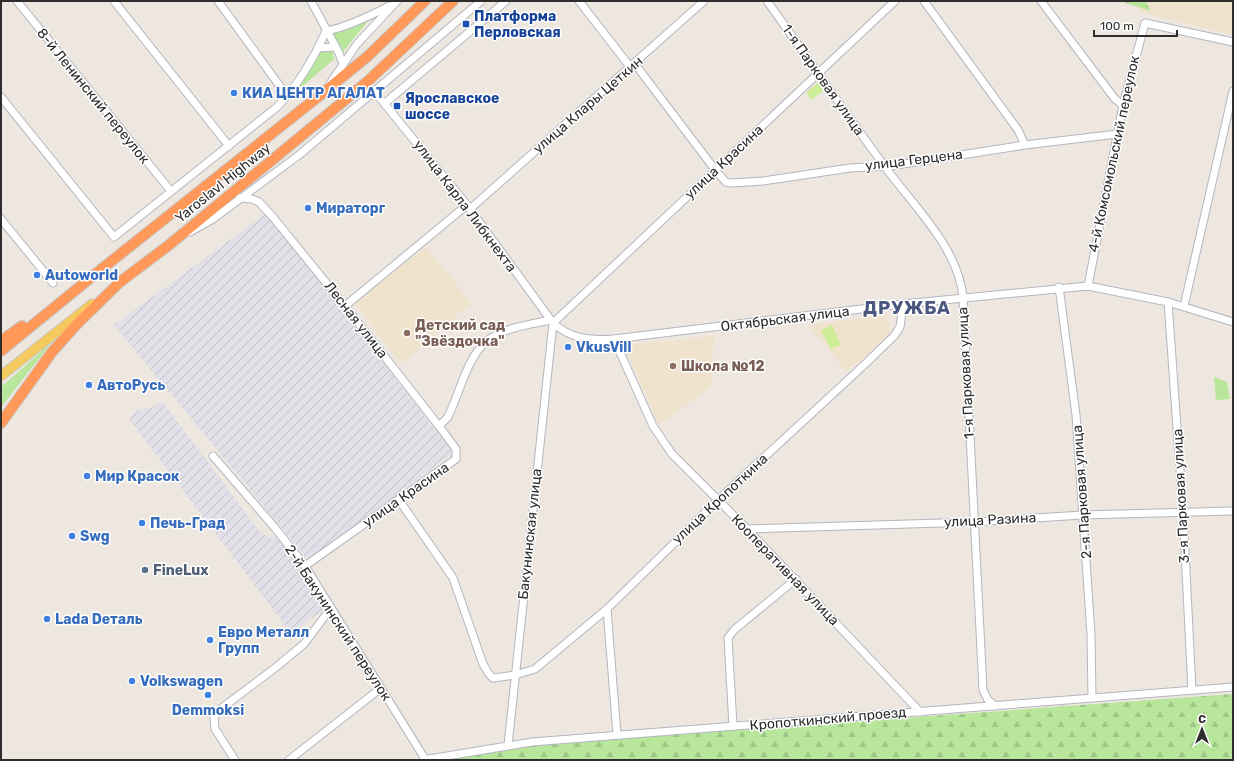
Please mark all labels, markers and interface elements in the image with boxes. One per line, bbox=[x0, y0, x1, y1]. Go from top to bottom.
place label: Платформа Перловская bbox=[474, 8, 561, 41]
scale bar bbox=[1094, 12, 1177, 38]
marker: Платформа Перловская bbox=[461, 19, 471, 29]
text: 100 m bbox=[1100, 19, 1134, 33]
street label: 1-я Парковая улица bbox=[778, 21, 868, 139]
street label: 8-й Ленинский переулок bbox=[33, 25, 153, 168]
street label: улица Клары Цеткин bbox=[530, 53, 646, 157]
street label: 4-й Комсомольский переулок bbox=[1085, 54, 1143, 254]
place label: КИА ЦЕНТР АГАЛАТ bbox=[242, 85, 385, 102]
marker: КИА ЦЕНТР АГАЛАТ bbox=[229, 88, 239, 98]
place label: Ярославское шоссе bbox=[405, 90, 499, 123]
marker: Ярославское шоссе bbox=[392, 101, 402, 111]
street label: улица Красина bbox=[681, 121, 767, 203]
street label: улица Карла Либкнехта bbox=[410, 137, 520, 275]
street label: Yaroslavl Highway bbox=[172, 139, 274, 227]
street label: улица Герцена bbox=[864, 146, 964, 174]
place label: Мираторг bbox=[316, 200, 386, 217]
marker: Мираторг bbox=[303, 203, 313, 213]
place label: Autoworld bbox=[45, 267, 118, 284]
marker: Autoworld bbox=[32, 270, 42, 280]
street label: Лесная улица bbox=[321, 278, 391, 362]
district label: ДРУЖБА bbox=[863, 297, 951, 319]
street label: Октябрьская улица bbox=[720, 303, 850, 335]
street label: 1-я Парковая улица bbox=[954, 307, 978, 439]
place label: Детский сад "Звёздочка" bbox=[415, 317, 505, 350]
marker: Детский сад "Звёздочка" bbox=[402, 328, 412, 338]
place label: VkusVill bbox=[576, 339, 631, 356]
marker: VkusVill bbox=[563, 342, 573, 352]
place label: Школа №12 bbox=[681, 358, 765, 375]
marker: Школа №12 bbox=[668, 361, 678, 371]
place label: АвтоРусь bbox=[97, 377, 165, 394]
marker: АвтоРусь bbox=[84, 380, 94, 390]
street label: 2-я Парковая улица bbox=[1069, 425, 1095, 559]
street label: 3-я Парковая улица bbox=[1169, 428, 1193, 564]
street label: улица Кропоткина bbox=[669, 450, 771, 548]
street label: улица Красина bbox=[360, 459, 452, 531]
place label: Мир Красок bbox=[95, 468, 180, 485]
street label: Бакунинская улица bbox=[515, 468, 545, 600]
marker: Мир Красок bbox=[82, 471, 92, 481]
street label: улица Разина bbox=[943, 509, 1037, 531]
street label: Кооперативная улица bbox=[727, 511, 843, 629]
place label: Печь-Град bbox=[150, 515, 225, 532]
marker: Печь-Град bbox=[137, 518, 147, 528]
place label: Swg bbox=[80, 528, 110, 545]
marker: Swg bbox=[67, 531, 77, 541]
street label: 2-й Бакунинский переулок bbox=[281, 542, 395, 705]
place label: FineLux bbox=[153, 562, 209, 579]
marker: FineLux bbox=[140, 565, 150, 575]
place label: Lada Dеталь bbox=[55, 611, 143, 628]
marker: Lada Dеталь bbox=[42, 614, 52, 624]
place label: Евро Металл Групп bbox=[218, 624, 309, 657]
marker: Евро Металл Групп bbox=[205, 635, 215, 645]
place label: Volkswagen bbox=[140, 673, 223, 690]
marker: Volkswagen bbox=[127, 676, 137, 686]
marker: Demmoksi bbox=[203, 690, 213, 700]
place label: Demmoksi bbox=[172, 702, 244, 719]
street label: Кропоткинский проезд bbox=[749, 704, 907, 734]
north arrow bbox=[1182, 709, 1222, 749]
text: С bbox=[1198, 713, 1206, 726]

